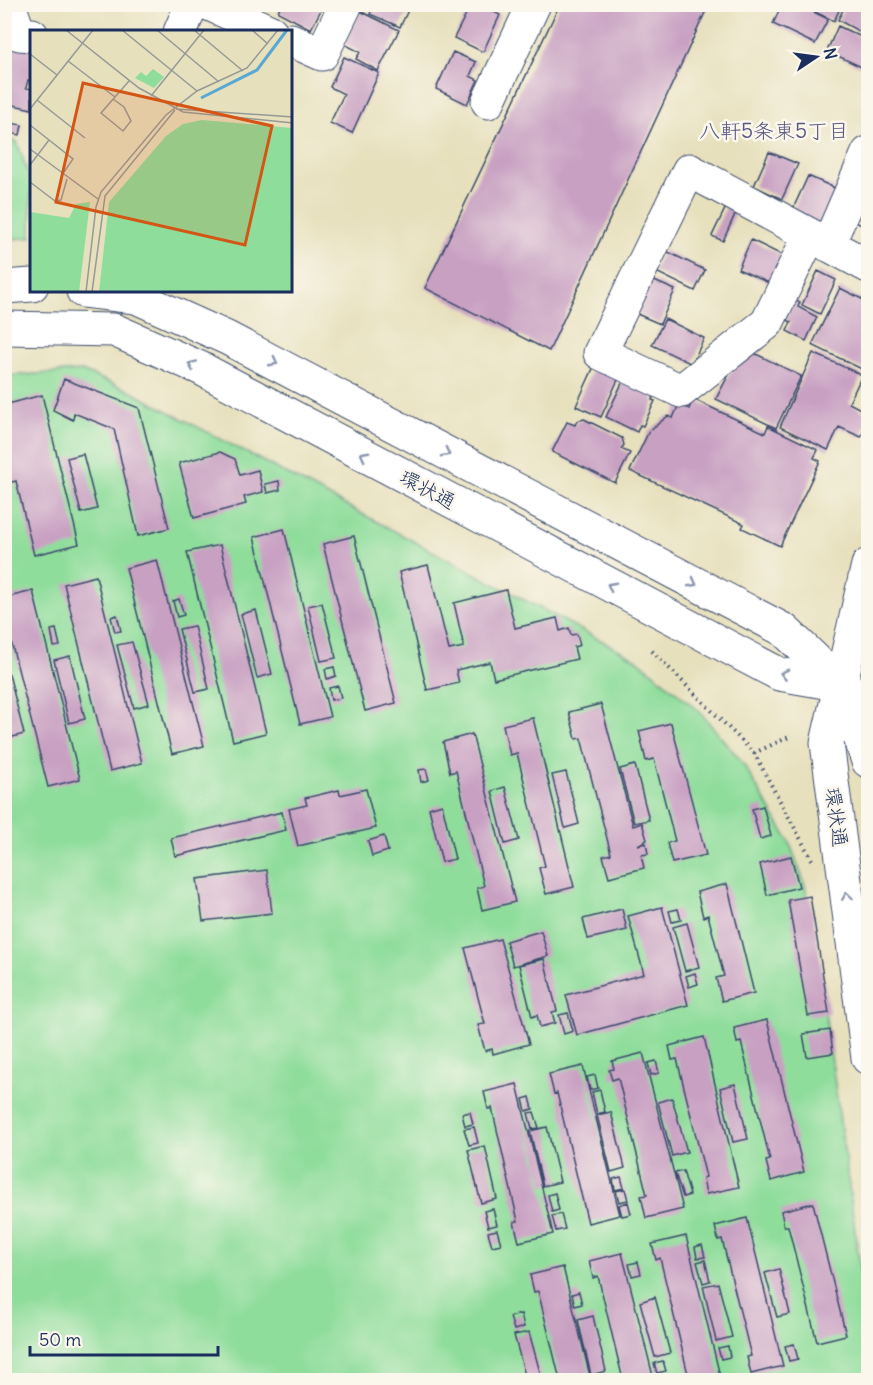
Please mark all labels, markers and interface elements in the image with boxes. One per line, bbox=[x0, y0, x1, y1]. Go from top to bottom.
north arrow bbox=[786, 27, 846, 87]
inset map bbox=[30, 30, 292, 292]
text: N bbox=[820, 46, 842, 61]
district label: 八軒5条東5丁目 bbox=[699, 117, 849, 144]
one-way arrow bbox=[267, 355, 278, 367]
one-way arrow bbox=[187, 360, 198, 372]
one-way arrow bbox=[440, 446, 451, 457]
one-way arrow bbox=[360, 451, 371, 462]
street label: 環状通 bbox=[396, 464, 460, 514]
one-way arrow bbox=[687, 575, 698, 587]
one-way arrow bbox=[606, 581, 617, 593]
one-way arrow bbox=[779, 669, 789, 682]
street label: 環状通 bbox=[820, 786, 854, 848]
one-way arrow bbox=[841, 892, 854, 901]
scale bar bbox=[30, 1319, 218, 1357]
text: 50 m bbox=[39, 1328, 81, 1351]

